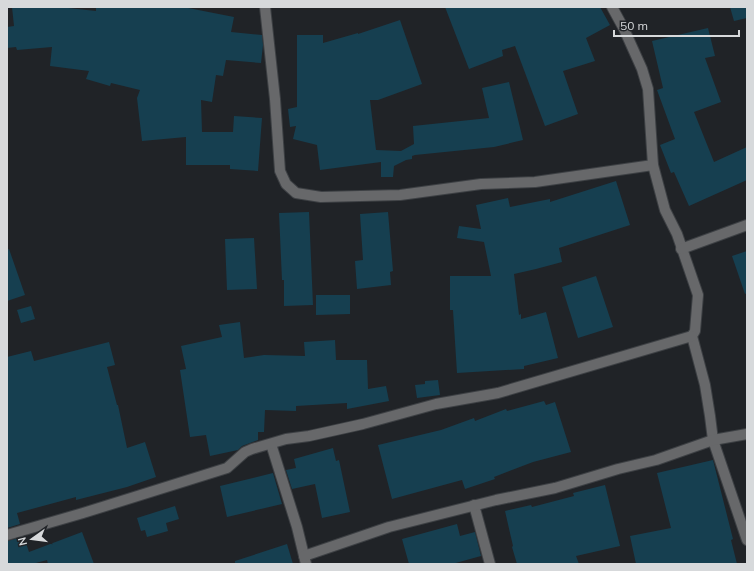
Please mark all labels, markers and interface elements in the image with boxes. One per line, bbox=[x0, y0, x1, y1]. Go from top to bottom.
scale bar bbox=[614, 12, 739, 38]
text: 50 m bbox=[620, 18, 648, 33]
north arrow bbox=[12, 519, 52, 559]
text: N bbox=[14, 536, 30, 547]

